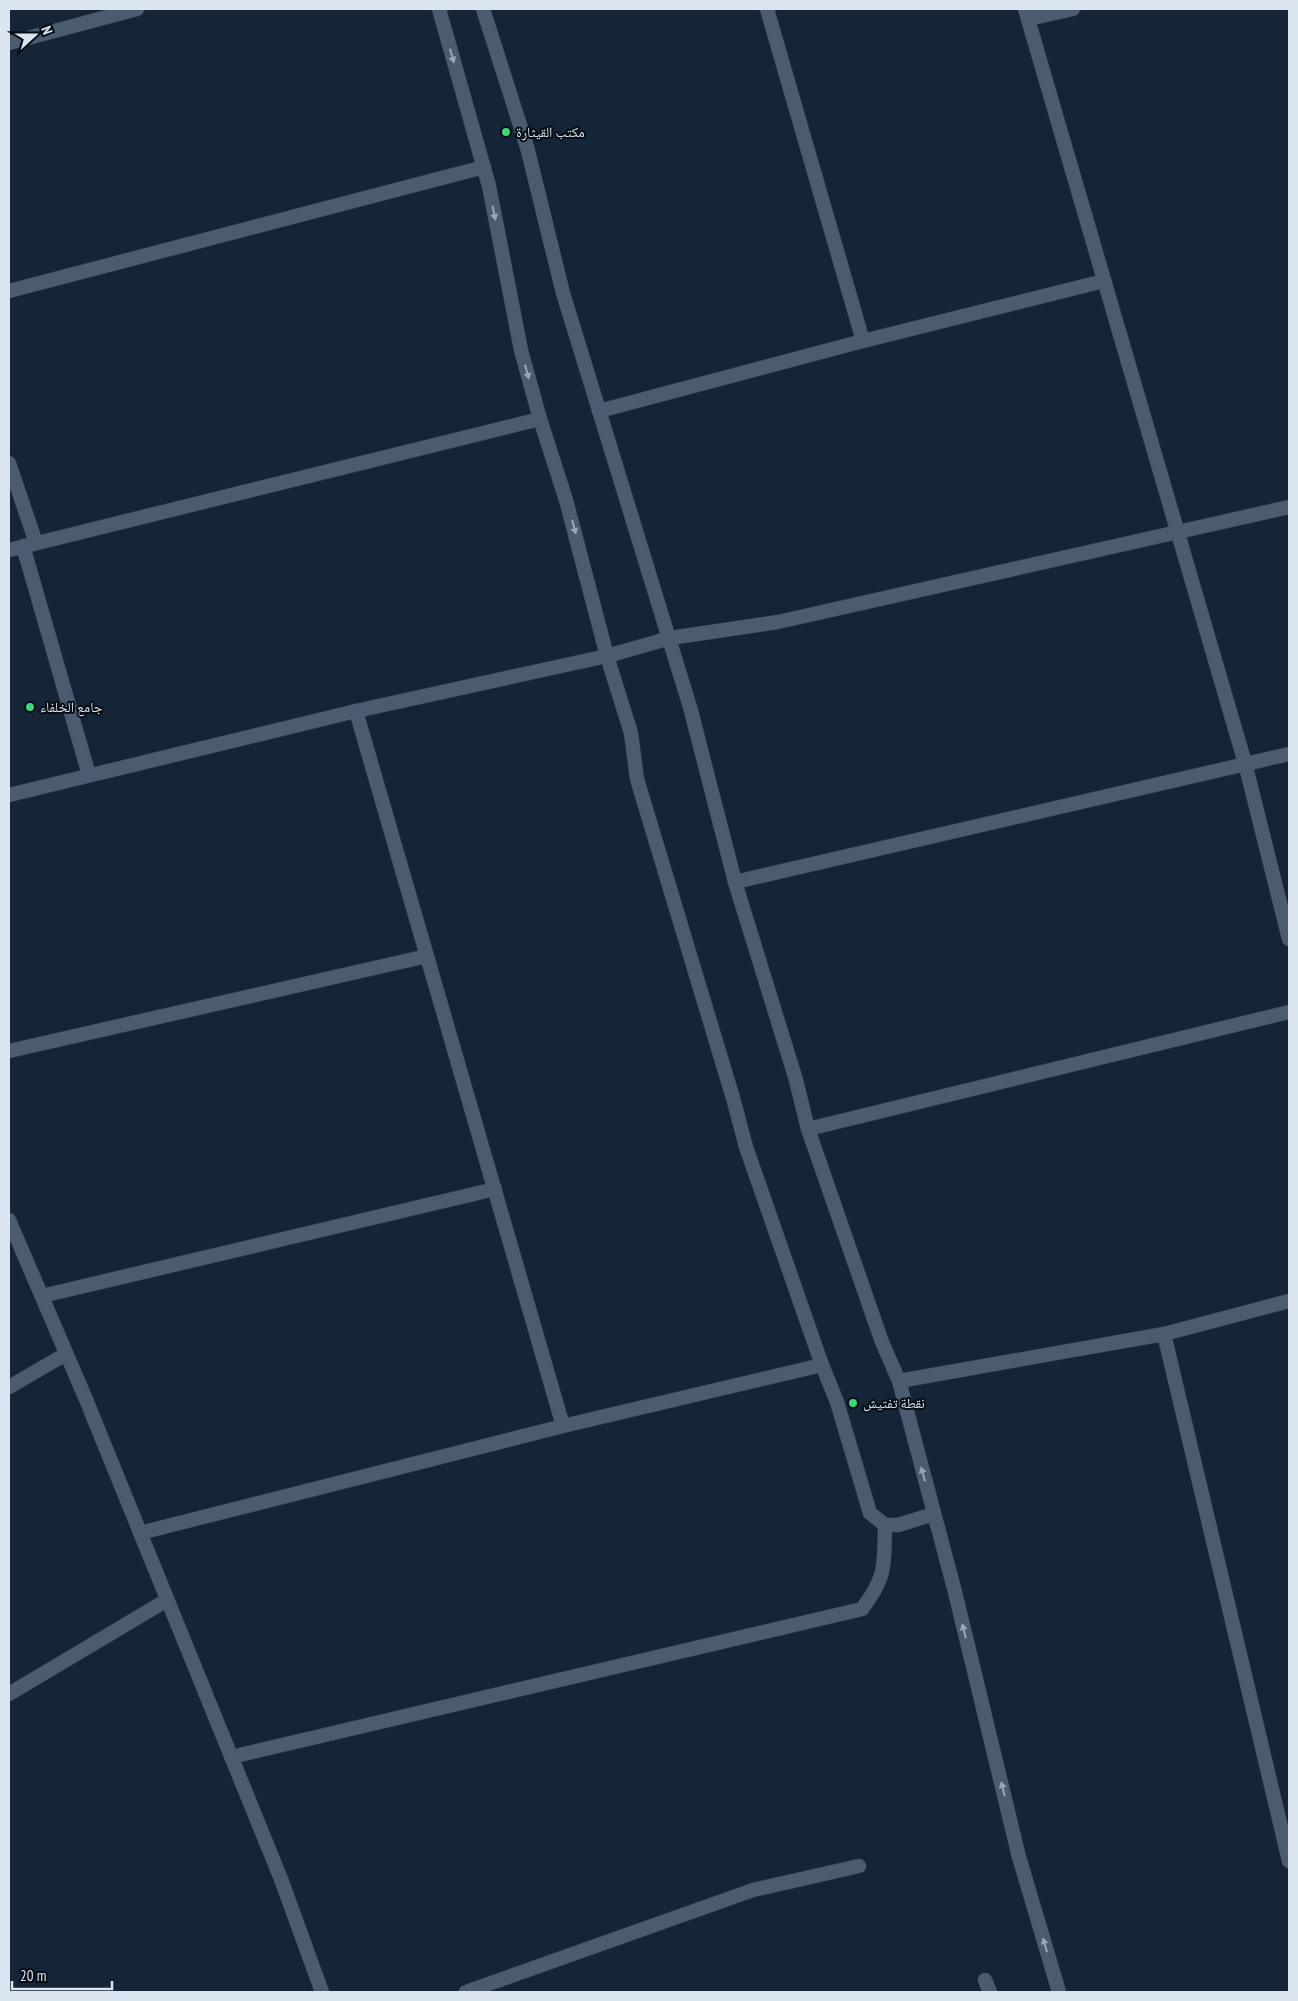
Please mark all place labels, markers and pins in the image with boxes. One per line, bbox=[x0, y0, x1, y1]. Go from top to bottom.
place label: مكتب القيثارة bbox=[516, 123, 585, 141]
marker: مكتب القيثارة bbox=[500, 126, 512, 138]
place label: جامع الخلفاء bbox=[40, 698, 103, 717]
marker: جامع الخلفاء bbox=[24, 701, 36, 713]
place label: نقطة تفتيش bbox=[863, 1394, 925, 1412]
marker: نقطة تفتيش bbox=[847, 1397, 859, 1409]

